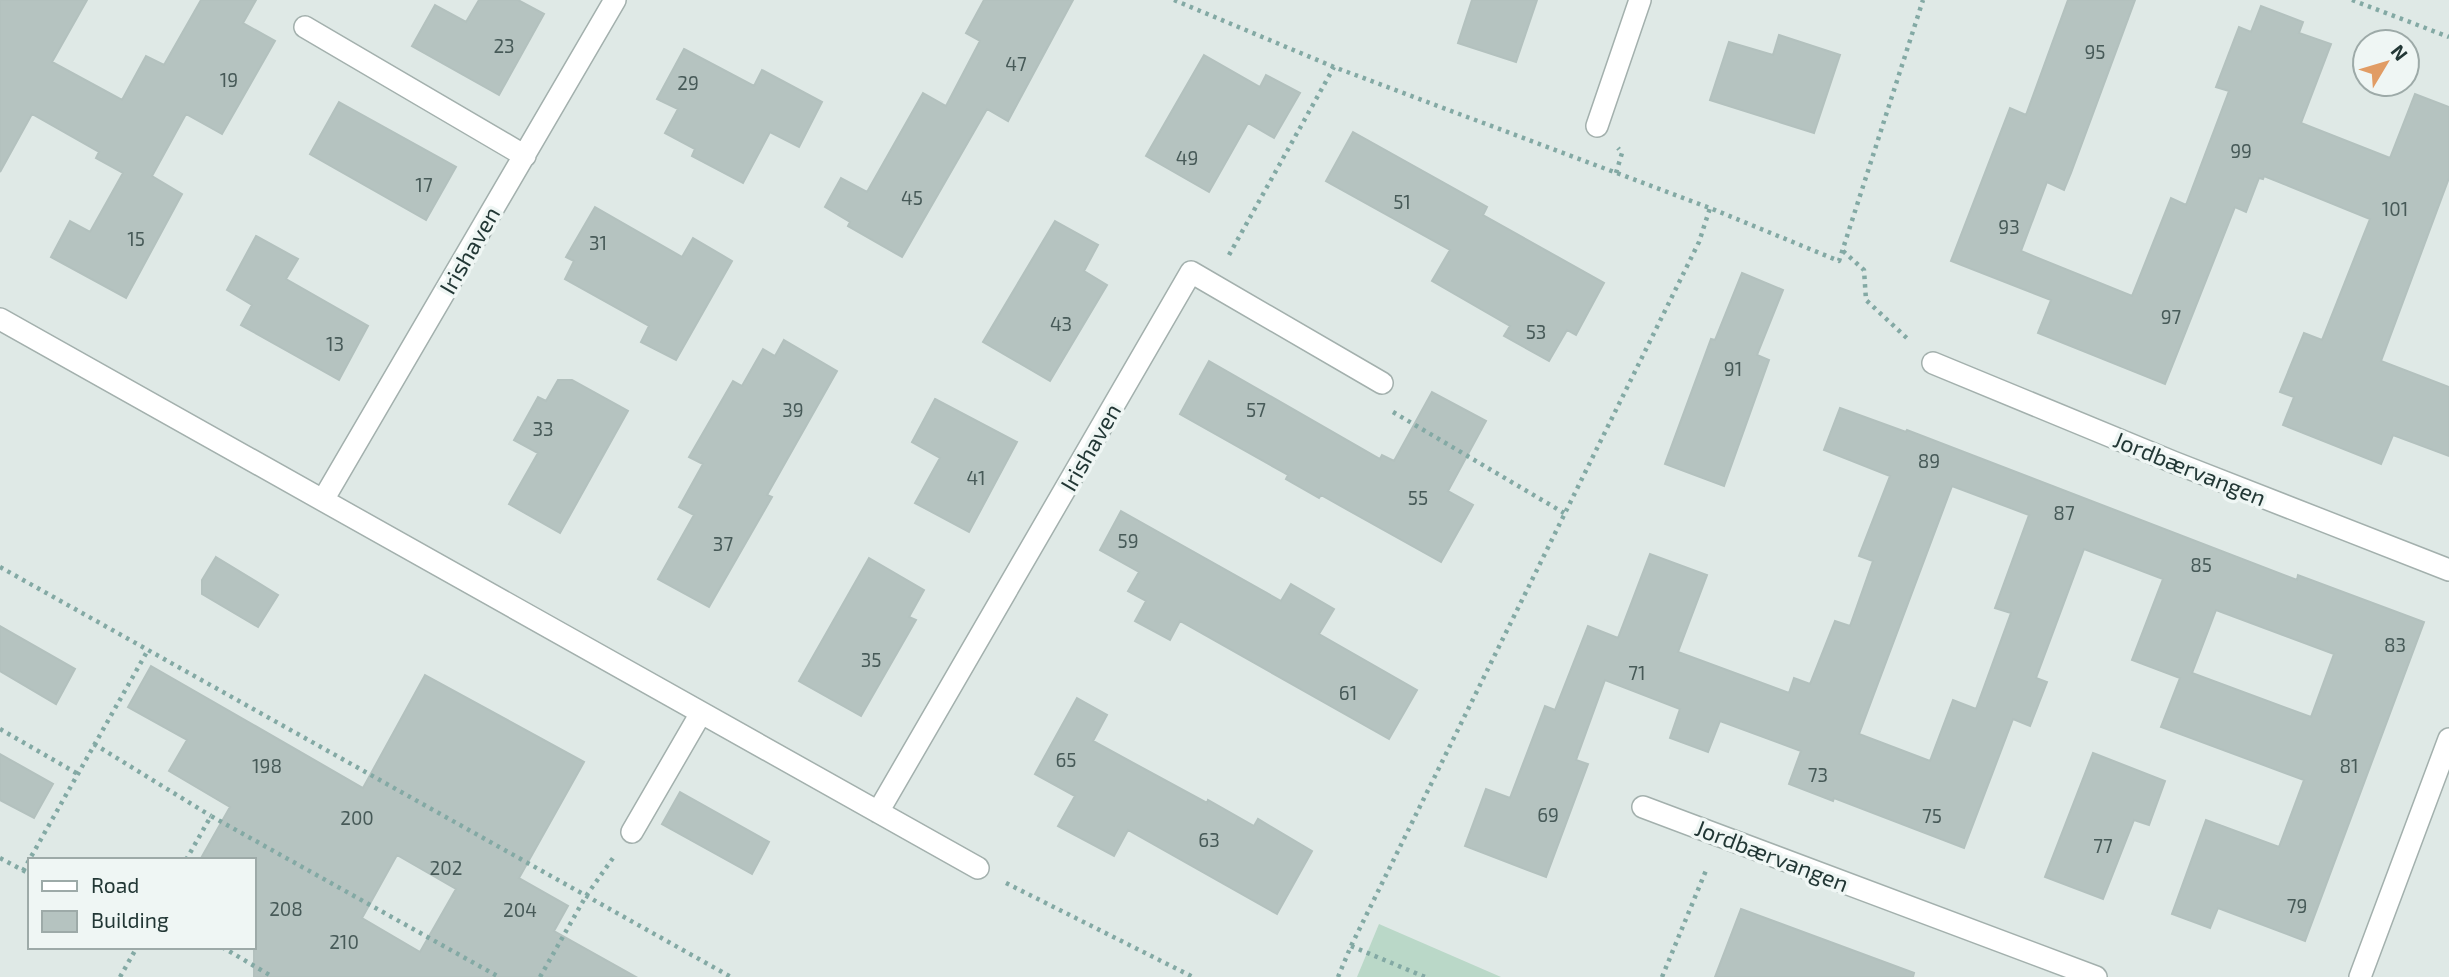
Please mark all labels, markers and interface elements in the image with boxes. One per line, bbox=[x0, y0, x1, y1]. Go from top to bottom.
north arrow bbox=[2351, 28, 2421, 98]
house number: 23 bbox=[493, 34, 515, 57]
house number: 95 bbox=[2084, 40, 2106, 63]
text: N bbox=[2387, 40, 2413, 65]
house number: 47 bbox=[1005, 52, 1027, 75]
house number: 19 bbox=[220, 68, 238, 91]
house number: 29 bbox=[677, 71, 699, 94]
house number: 99 bbox=[2230, 139, 2252, 162]
house number: 49 bbox=[1176, 146, 1198, 169]
house number: 17 bbox=[415, 173, 433, 196]
house number: 45 bbox=[901, 186, 923, 209]
house number: 51 bbox=[1393, 190, 1411, 213]
house number: 101 bbox=[2382, 197, 2408, 220]
street label: Irishaven bbox=[433, 201, 505, 299]
house number: 93 bbox=[1998, 215, 2020, 238]
house number: 15 bbox=[127, 227, 145, 250]
house number: 31 bbox=[589, 231, 607, 254]
house number: 97 bbox=[2161, 305, 2182, 328]
house number: 43 bbox=[1050, 312, 1072, 335]
house number: 53 bbox=[1526, 320, 1546, 343]
house number: 13 bbox=[326, 332, 344, 355]
house number: 91 bbox=[1724, 357, 1742, 380]
house number: 39 bbox=[782, 398, 804, 421]
street label: Irishaven bbox=[1054, 398, 1126, 496]
house number: 57 bbox=[1246, 398, 1266, 421]
house number: 33 bbox=[532, 417, 554, 440]
street label: Jordbærvangen bbox=[2110, 425, 2270, 511]
house number: 89 bbox=[1918, 449, 1940, 472]
house number: 41 bbox=[966, 466, 986, 489]
house number: 55 bbox=[1408, 486, 1428, 509]
house number: 87 bbox=[2053, 501, 2075, 524]
house number: 59 bbox=[1117, 529, 1139, 552]
house number: 37 bbox=[713, 532, 733, 555]
house number: 85 bbox=[2190, 553, 2212, 576]
house number: 83 bbox=[2384, 633, 2406, 656]
house number: 35 bbox=[861, 648, 881, 671]
house number: 71 bbox=[1628, 661, 1646, 684]
house number: 61 bbox=[1339, 681, 1357, 704]
house number: 65 bbox=[1055, 748, 1077, 771]
house number: 198 bbox=[252, 754, 282, 777]
house number: 81 bbox=[2339, 754, 2359, 777]
house number: 73 bbox=[1808, 763, 1828, 786]
house number: 69 bbox=[1537, 803, 1559, 826]
house number: 75 bbox=[1922, 804, 1942, 827]
house number: 200 bbox=[340, 806, 374, 829]
street label: Jordbærvangen bbox=[1691, 813, 1853, 897]
house number: 63 bbox=[1198, 828, 1220, 851]
house number: 77 bbox=[2093, 834, 2113, 857]
house number: 202 bbox=[430, 856, 462, 879]
legend bbox=[28, 858, 256, 949]
text: Road bbox=[91, 872, 139, 897]
house number: 79 bbox=[2287, 894, 2307, 917]
house number: 208 bbox=[269, 897, 303, 920]
house number: 204 bbox=[503, 898, 537, 921]
text: Building bbox=[91, 907, 169, 932]
house number: 210 bbox=[329, 930, 359, 953]

